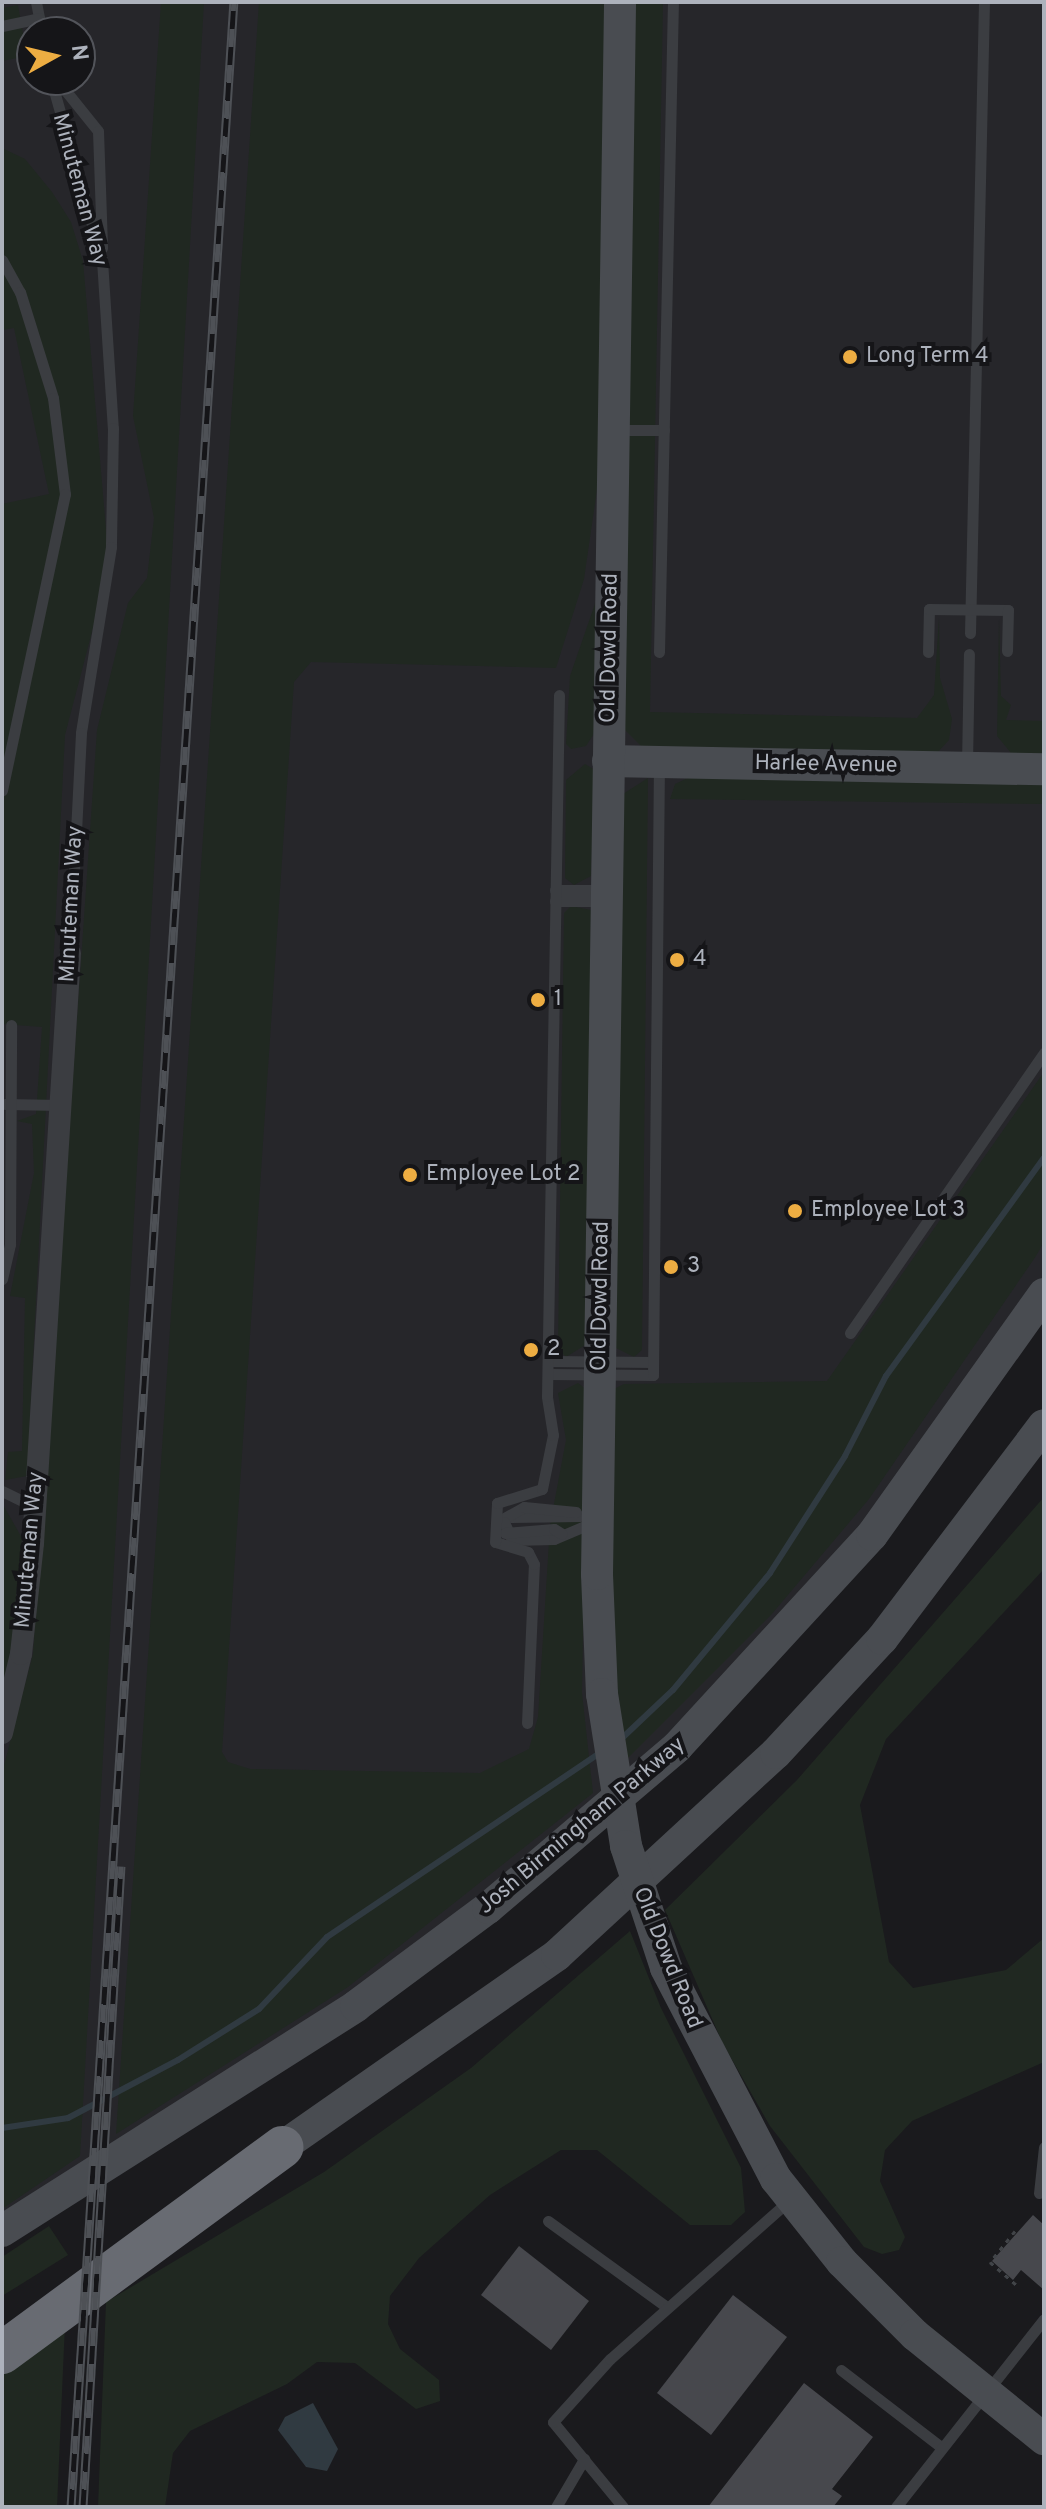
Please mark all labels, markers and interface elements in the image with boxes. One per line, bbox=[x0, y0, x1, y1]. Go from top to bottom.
north arrow bbox=[16, 16, 96, 96]
text: N bbox=[64, 43, 93, 63]
street label: Minuteman Way bbox=[46, 111, 112, 269]
place label: Long Term 4 bbox=[866, 344, 990, 370]
marker: Long Term 4 bbox=[841, 348, 859, 366]
street label: Old Dowd Road bbox=[595, 573, 625, 723]
street label: Harlee Avenue bbox=[754, 751, 898, 779]
street label: Minuteman Way bbox=[55, 825, 89, 983]
place label: 4 bbox=[693, 947, 707, 973]
marker: 4 bbox=[668, 951, 686, 969]
place label: 1 bbox=[554, 987, 562, 1013]
marker: 1 bbox=[529, 991, 547, 1009]
place label: Employee Lot 2 bbox=[426, 1162, 580, 1188]
marker: Employee Lot 2 bbox=[401, 1166, 419, 1184]
place label: Employee Lot 3 bbox=[811, 1198, 965, 1224]
marker: Employee Lot 3 bbox=[786, 1202, 804, 1220]
street label: Old Dowd Road bbox=[586, 1221, 616, 1371]
place label: 3 bbox=[687, 1254, 700, 1280]
marker: 3 bbox=[662, 1258, 680, 1276]
place label: 2 bbox=[547, 1337, 560, 1363]
marker: 2 bbox=[522, 1341, 540, 1359]
street label: Minuteman Way bbox=[10, 1470, 50, 1630]
street label: Josh Birmingham Parkway bbox=[473, 1732, 691, 1920]
street label: Old Dowd Road bbox=[627, 1883, 707, 2033]

